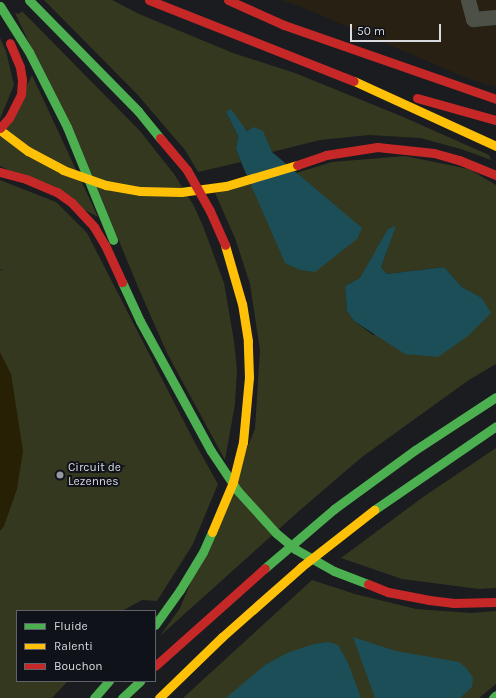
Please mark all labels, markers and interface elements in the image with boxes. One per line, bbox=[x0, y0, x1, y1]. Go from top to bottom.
scale bar bbox=[352, 16, 443, 42]
text: 50 m bbox=[357, 24, 385, 38]
place label: Circuit de Lezennes bbox=[68, 461, 121, 489]
marker: Circuit de Lezennes bbox=[55, 470, 65, 480]
legend bbox=[16, 610, 156, 682]
text: Fluide bbox=[54, 619, 88, 633]
text: Ralenti bbox=[54, 639, 93, 653]
text: Bouchon bbox=[54, 659, 103, 673]

